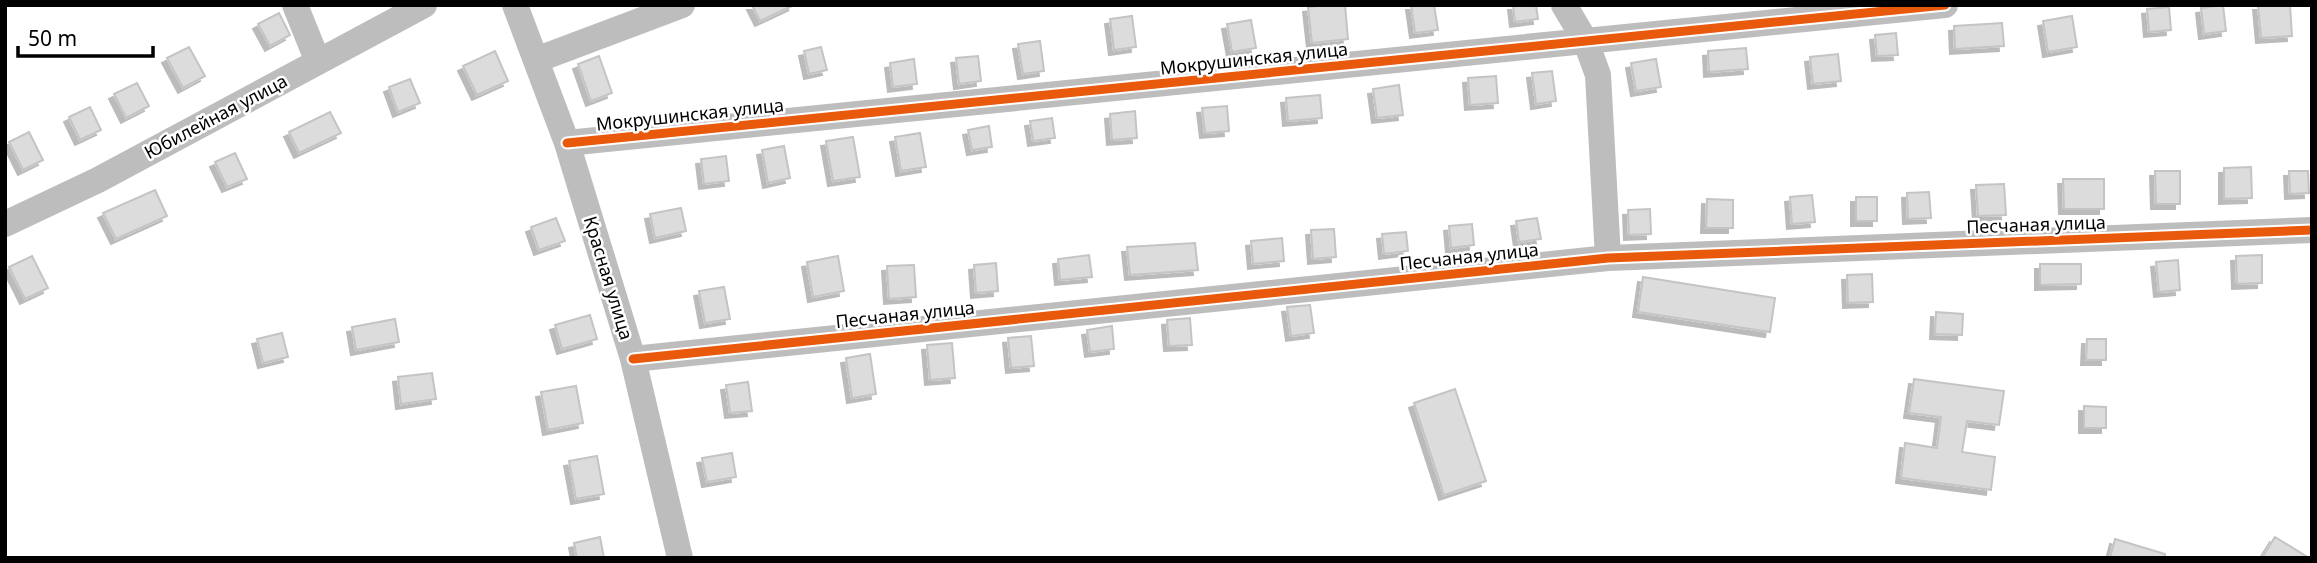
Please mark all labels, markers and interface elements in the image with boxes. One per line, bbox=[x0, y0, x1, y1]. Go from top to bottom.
scale bar bbox=[18, 14, 152, 58]
text: 50 m bbox=[28, 24, 77, 52]
street label: Мокрушинская улица bbox=[1159, 36, 1349, 80]
street label: Юбилейная улица bbox=[140, 68, 291, 164]
street label: Мокрушинская улица bbox=[595, 92, 785, 136]
street label: Песчаная улица bbox=[1966, 210, 2106, 238]
street label: Красная улица bbox=[579, 213, 639, 343]
street label: Песчаная улица bbox=[1398, 237, 1540, 275]
street label: Песчаная улица bbox=[834, 295, 976, 333]

